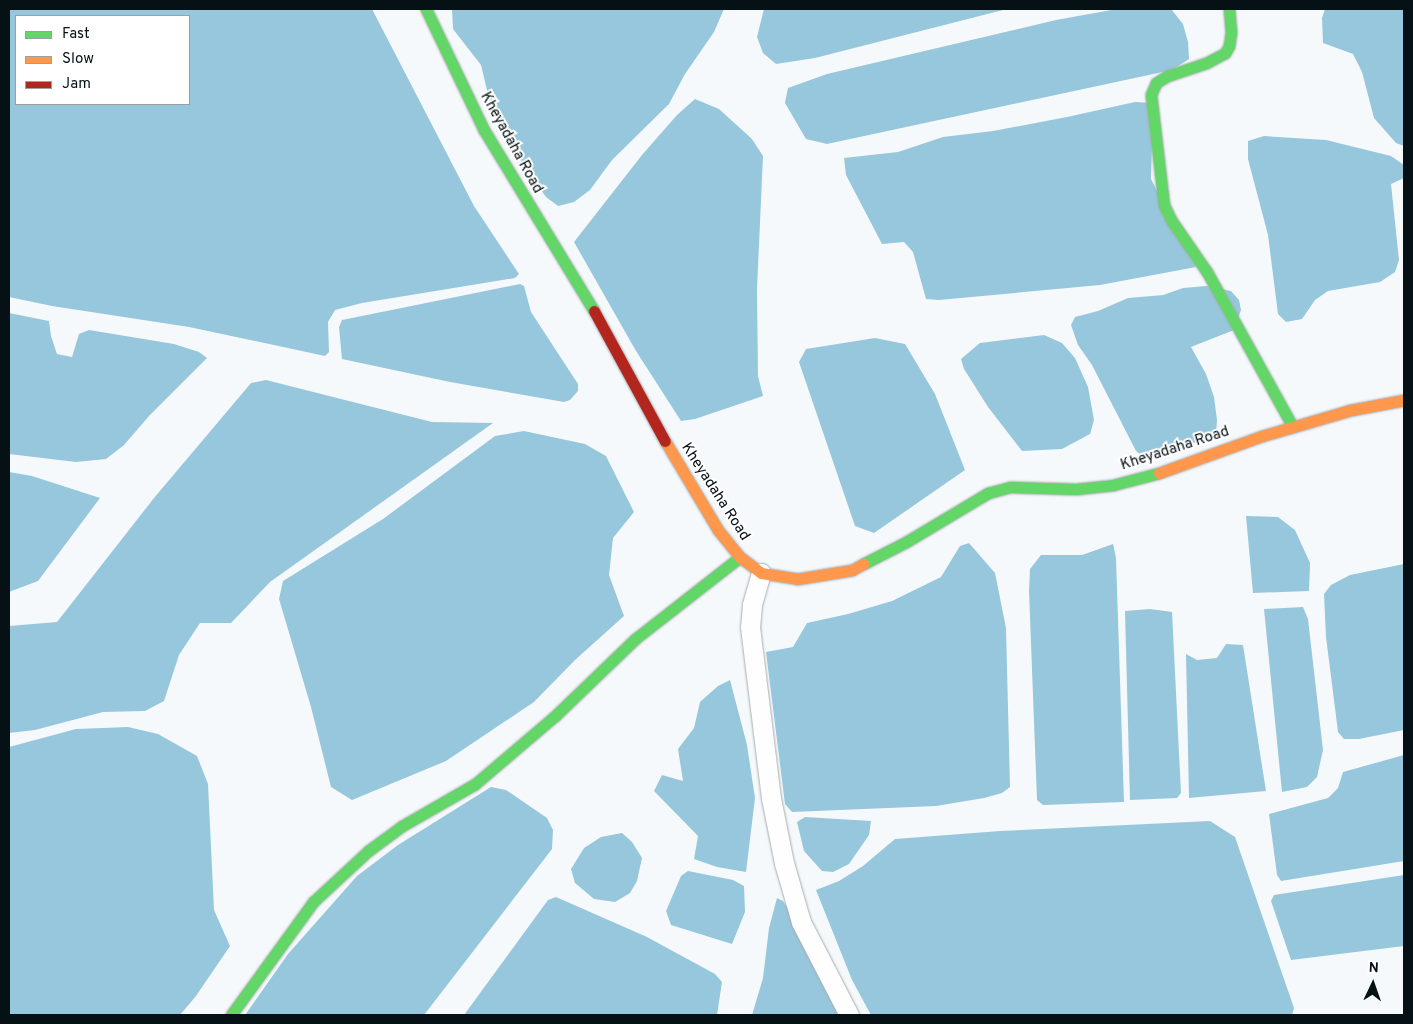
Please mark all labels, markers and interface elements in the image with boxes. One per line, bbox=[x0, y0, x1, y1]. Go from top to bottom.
legend bbox=[15, 15, 190, 105]
text: Fast bbox=[62, 25, 90, 44]
text: Slow bbox=[62, 50, 94, 69]
text: Jam bbox=[62, 75, 91, 94]
street label: Kheyadaha Road bbox=[476, 89, 546, 197]
street label: Kheyadaha Road bbox=[1118, 423, 1232, 475]
street label: Kheyadaha Road bbox=[677, 440, 753, 544]
north arrow bbox=[1348, 959, 1398, 1009]
text: N bbox=[1368, 960, 1379, 977]

